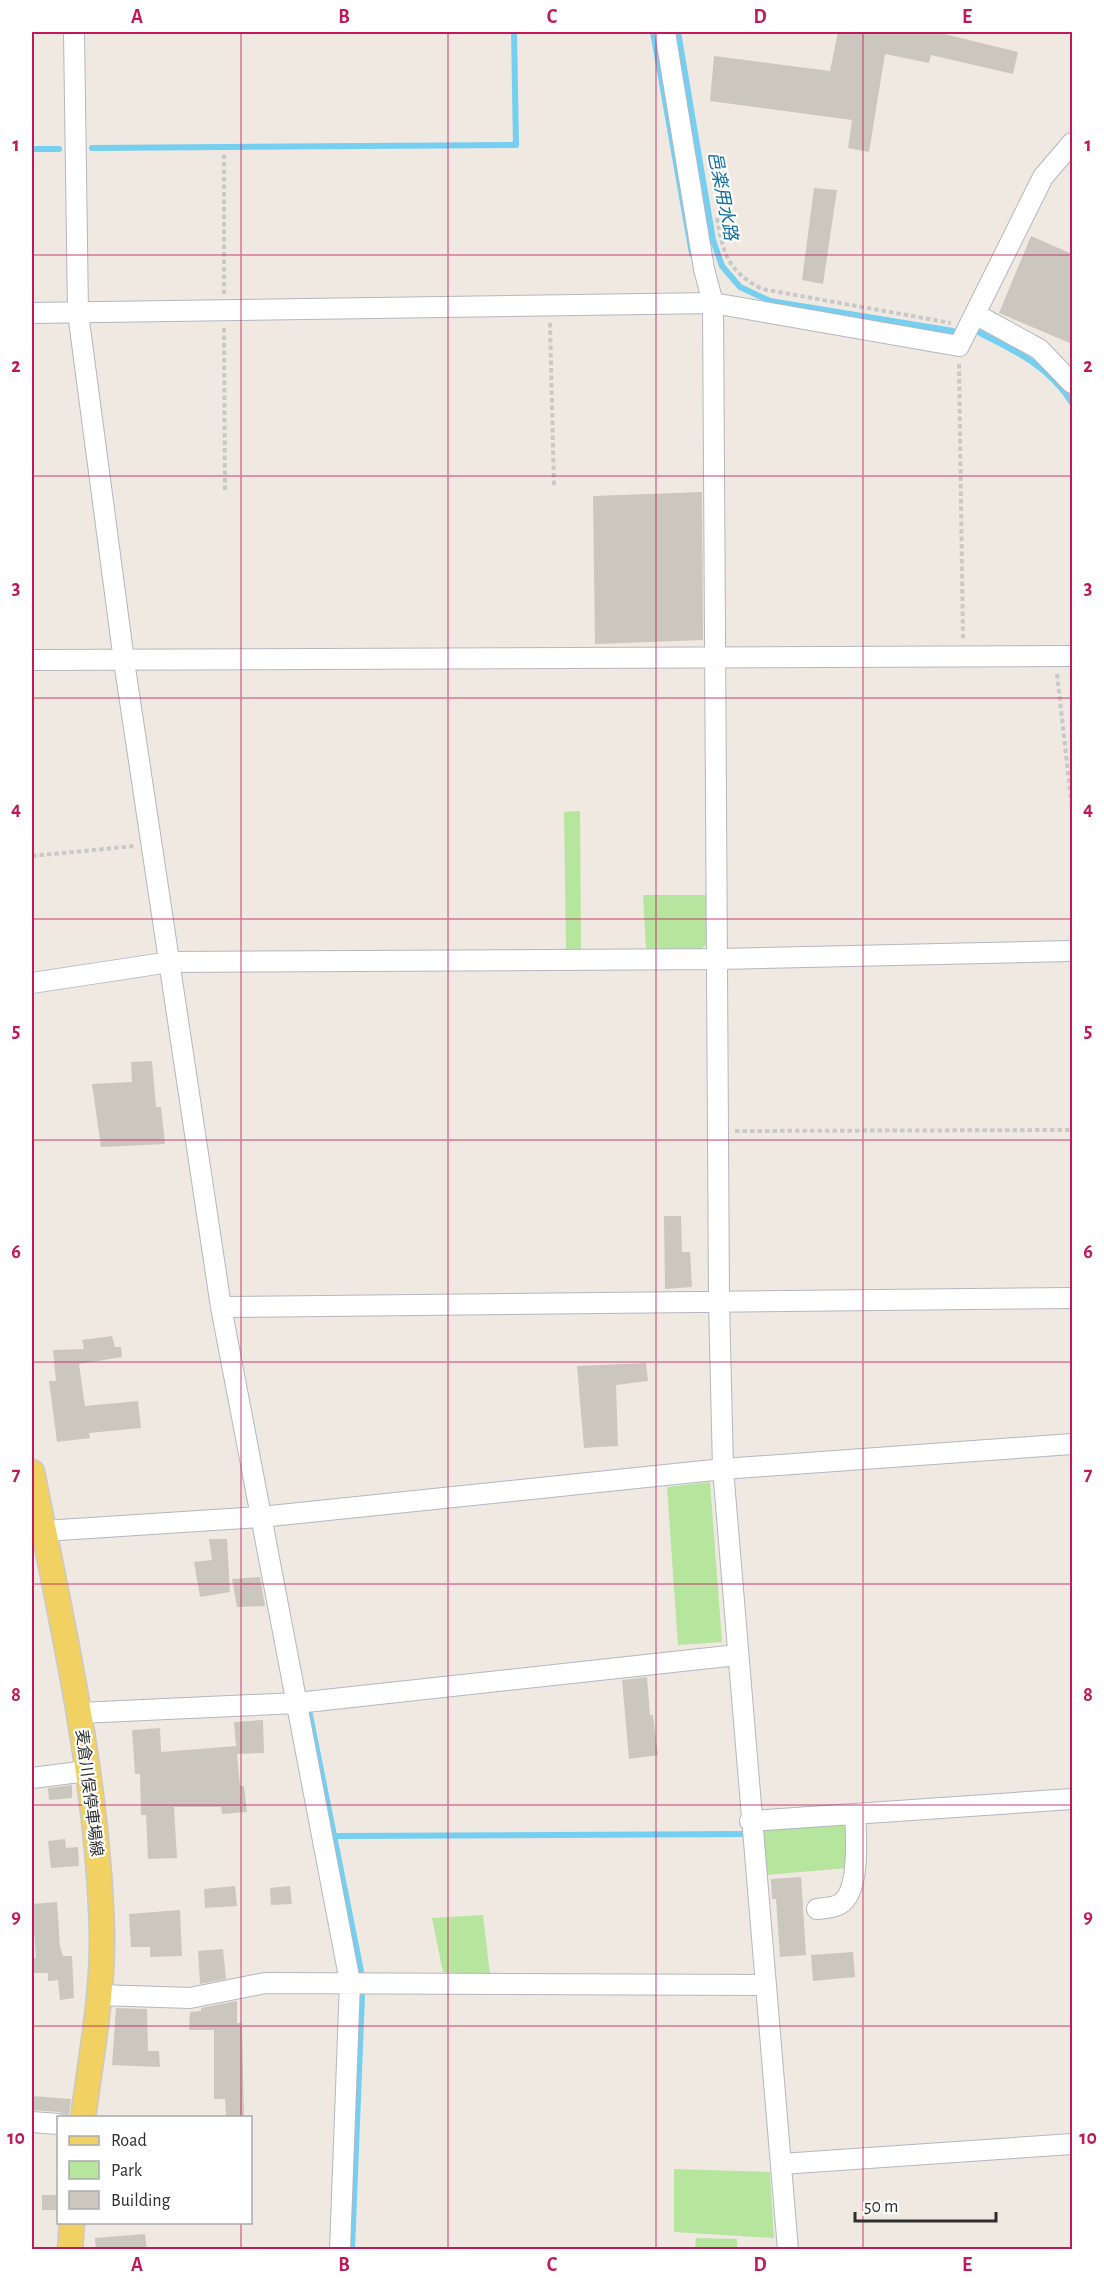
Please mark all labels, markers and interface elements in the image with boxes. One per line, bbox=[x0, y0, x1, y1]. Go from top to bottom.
text: A bbox=[131, 7, 143, 27]
text: B bbox=[338, 7, 350, 27]
text: C bbox=[547, 7, 558, 27]
text: D bbox=[753, 7, 767, 27]
text: E bbox=[962, 7, 972, 27]
text: 1 bbox=[12, 135, 20, 155]
text: 1 bbox=[1084, 135, 1092, 155]
water label: 邑楽用水路 bbox=[705, 150, 742, 244]
text: 2 bbox=[11, 356, 21, 376]
text: 2 bbox=[1083, 356, 1093, 376]
text: 3 bbox=[12, 578, 20, 598]
text: 3 bbox=[1084, 578, 1092, 598]
text: 4 bbox=[11, 799, 21, 819]
text: 4 bbox=[1083, 799, 1093, 819]
text: 5 bbox=[12, 1021, 20, 1041]
text: 5 bbox=[1084, 1021, 1092, 1041]
text: 6 bbox=[11, 1242, 21, 1262]
text: 6 bbox=[1083, 1242, 1093, 1262]
text: 7 bbox=[12, 1464, 21, 1484]
text: 7 bbox=[1084, 1464, 1093, 1484]
text: 8 bbox=[11, 1685, 21, 1705]
text: 8 bbox=[1083, 1685, 1093, 1705]
street label: 麦倉川俣停車場線 bbox=[73, 1728, 106, 1858]
text: 9 bbox=[11, 1907, 21, 1927]
text: 9 bbox=[1083, 1907, 1093, 1927]
legend bbox=[57, 2116, 252, 2224]
text: 10 bbox=[7, 2128, 25, 2148]
text: 10 bbox=[1079, 2128, 1097, 2148]
text: Road bbox=[111, 2132, 147, 2150]
text: Park bbox=[111, 2162, 143, 2180]
scale bar bbox=[855, 2185, 996, 2223]
text: Building bbox=[111, 2192, 171, 2210]
text: 50 m bbox=[864, 2198, 898, 2216]
text: A bbox=[131, 2255, 143, 2275]
text: B bbox=[338, 2255, 350, 2275]
text: C bbox=[547, 2255, 558, 2275]
text: D bbox=[753, 2255, 767, 2275]
text: E bbox=[962, 2255, 972, 2275]

